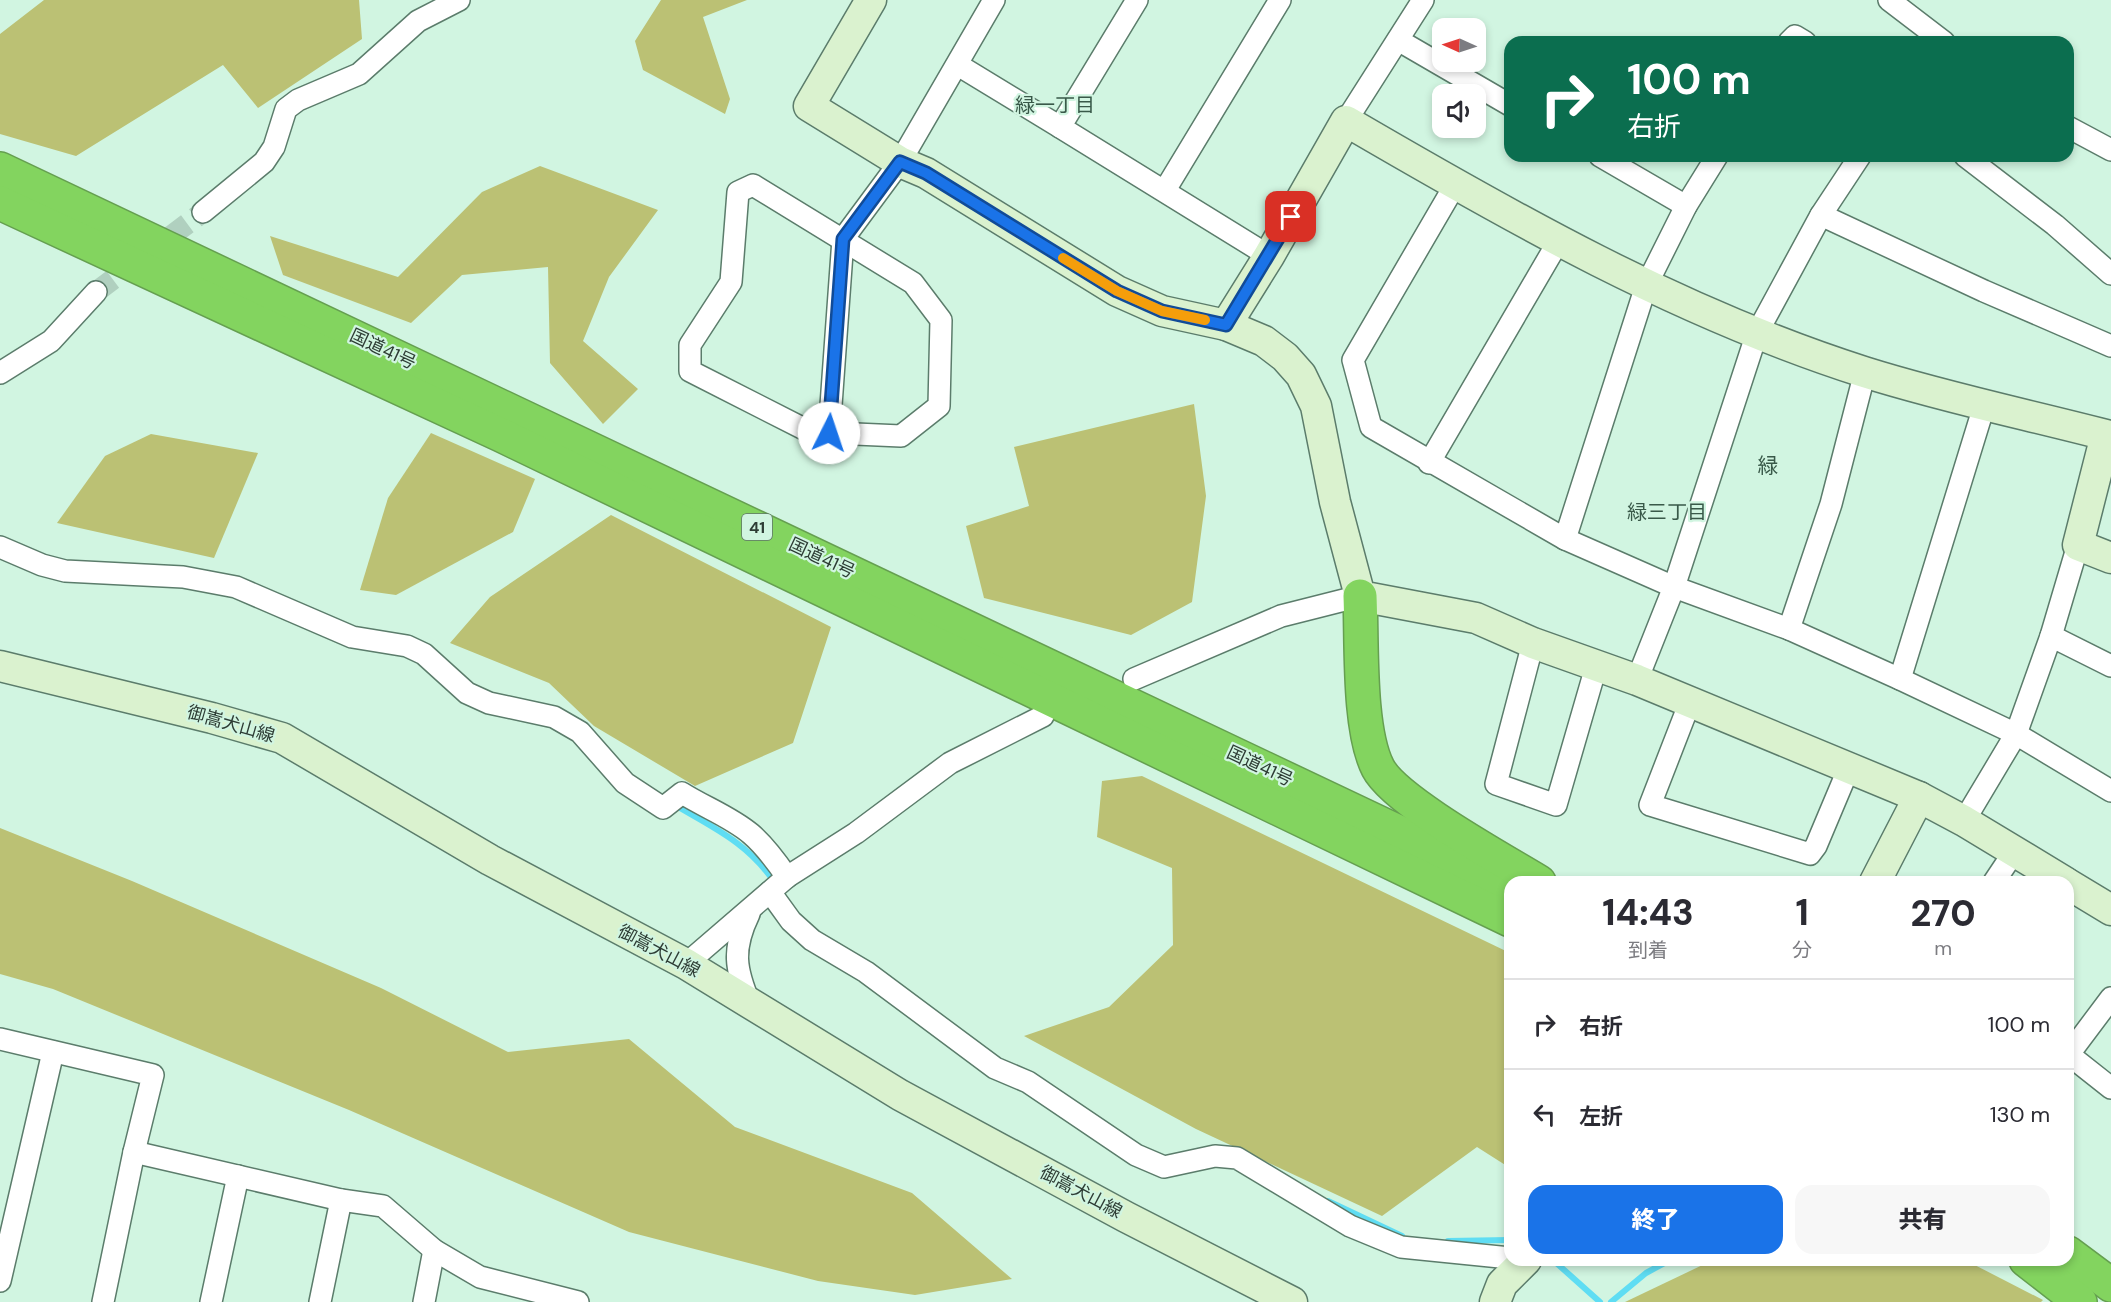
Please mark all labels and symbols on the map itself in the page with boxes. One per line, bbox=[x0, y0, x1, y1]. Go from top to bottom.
north arrow bbox=[1432, 18, 1486, 72]
district label: 緑一丁目 bbox=[1015, 92, 1095, 118]
pin bbox=[1265, 191, 1316, 242]
street label: 国道41号 bbox=[346, 323, 420, 375]
position arrow bbox=[797, 401, 861, 465]
district label: 緑 bbox=[1758, 452, 1779, 480]
district label: 緑三丁目 bbox=[1627, 499, 1707, 525]
road number: 41 bbox=[742, 514, 772, 540]
street label: 国道41号 bbox=[785, 532, 859, 584]
street label: 御嵩犬山線 bbox=[184, 700, 278, 748]
street label: 国道41号 bbox=[1223, 740, 1297, 792]
street label: 御嵩犬山線 bbox=[614, 919, 704, 983]
street label: 御嵩犬山線 bbox=[1036, 1160, 1126, 1224]

